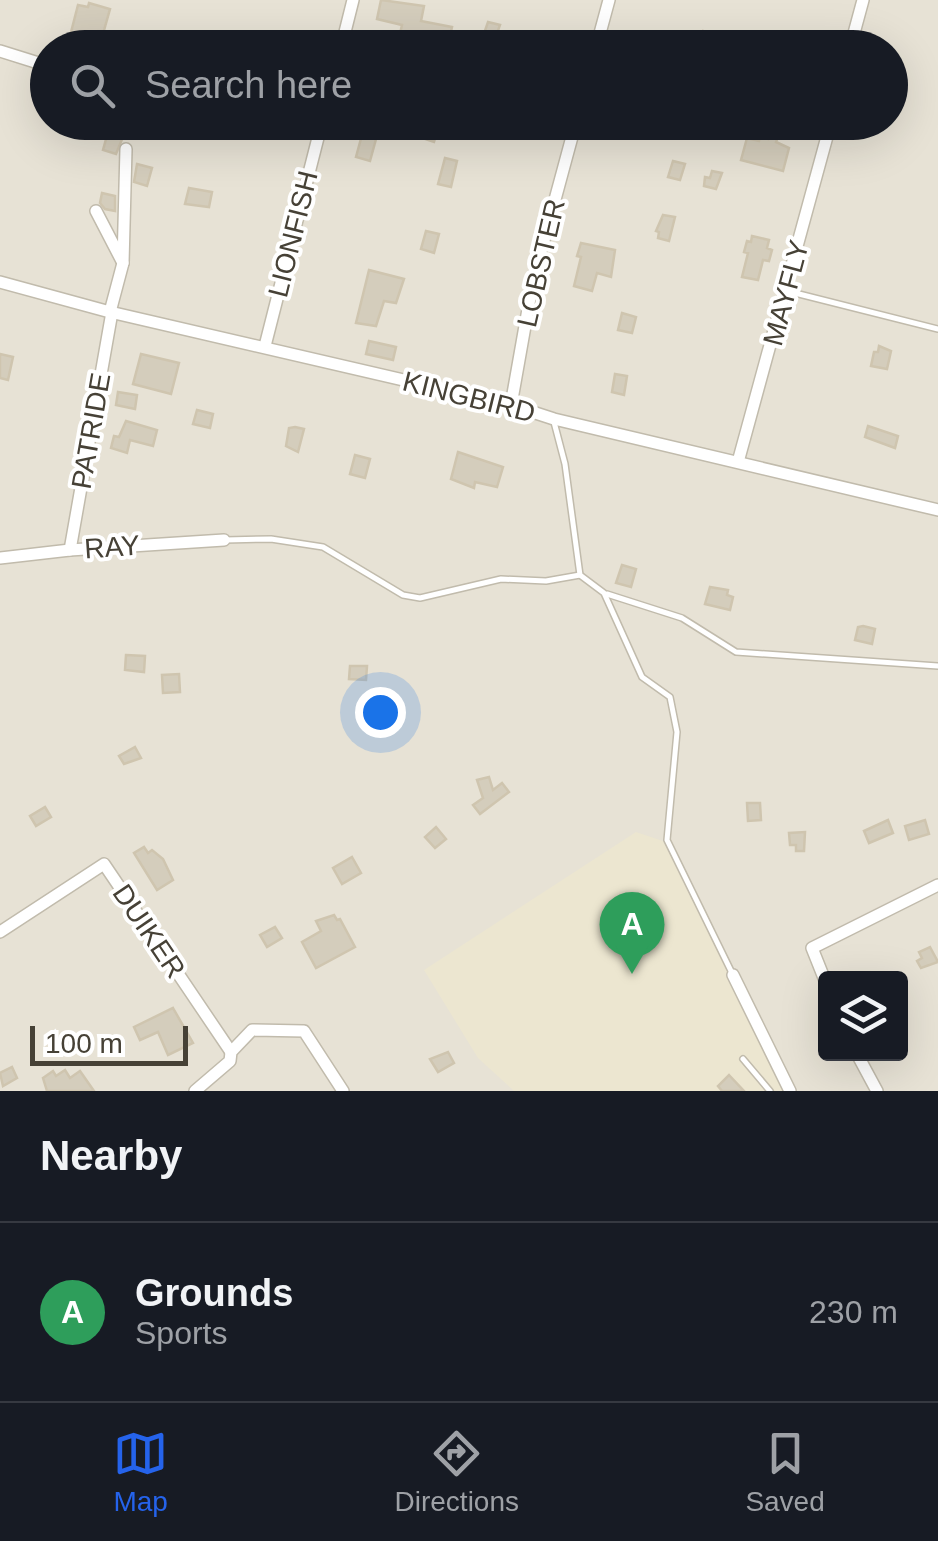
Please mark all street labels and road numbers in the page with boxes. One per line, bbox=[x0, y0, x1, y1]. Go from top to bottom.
street label: LIONFISH bbox=[262, 168, 324, 300]
street label: LOBSTER bbox=[511, 196, 571, 330]
street label: MAYFLY bbox=[757, 237, 815, 349]
street label: KINGBIRD bbox=[400, 366, 538, 428]
street label: PATRIDE bbox=[66, 371, 116, 491]
street label: RAY bbox=[83, 530, 141, 564]
street label: DUIKER bbox=[107, 878, 191, 984]

